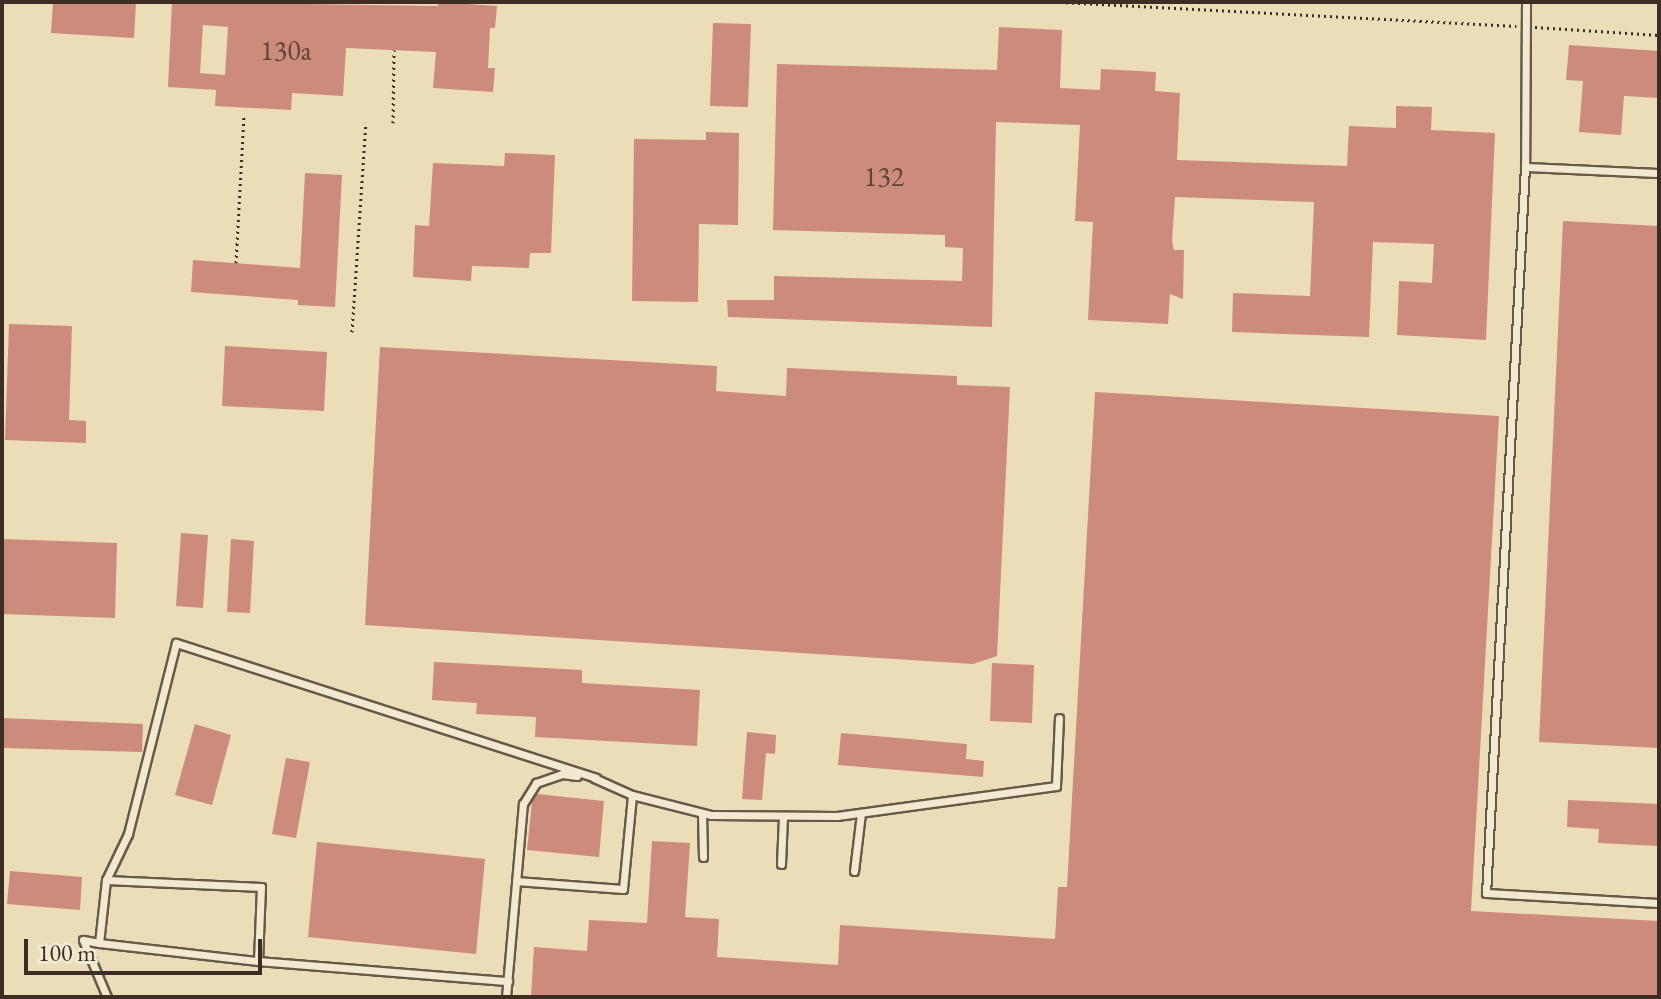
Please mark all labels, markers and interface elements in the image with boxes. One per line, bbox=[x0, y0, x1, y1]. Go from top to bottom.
house number: 130а bbox=[260, 33, 312, 67]
house number: 132 bbox=[864, 159, 904, 193]
scale bar bbox=[28, 923, 266, 973]
text: 100 m bbox=[38, 937, 96, 968]

